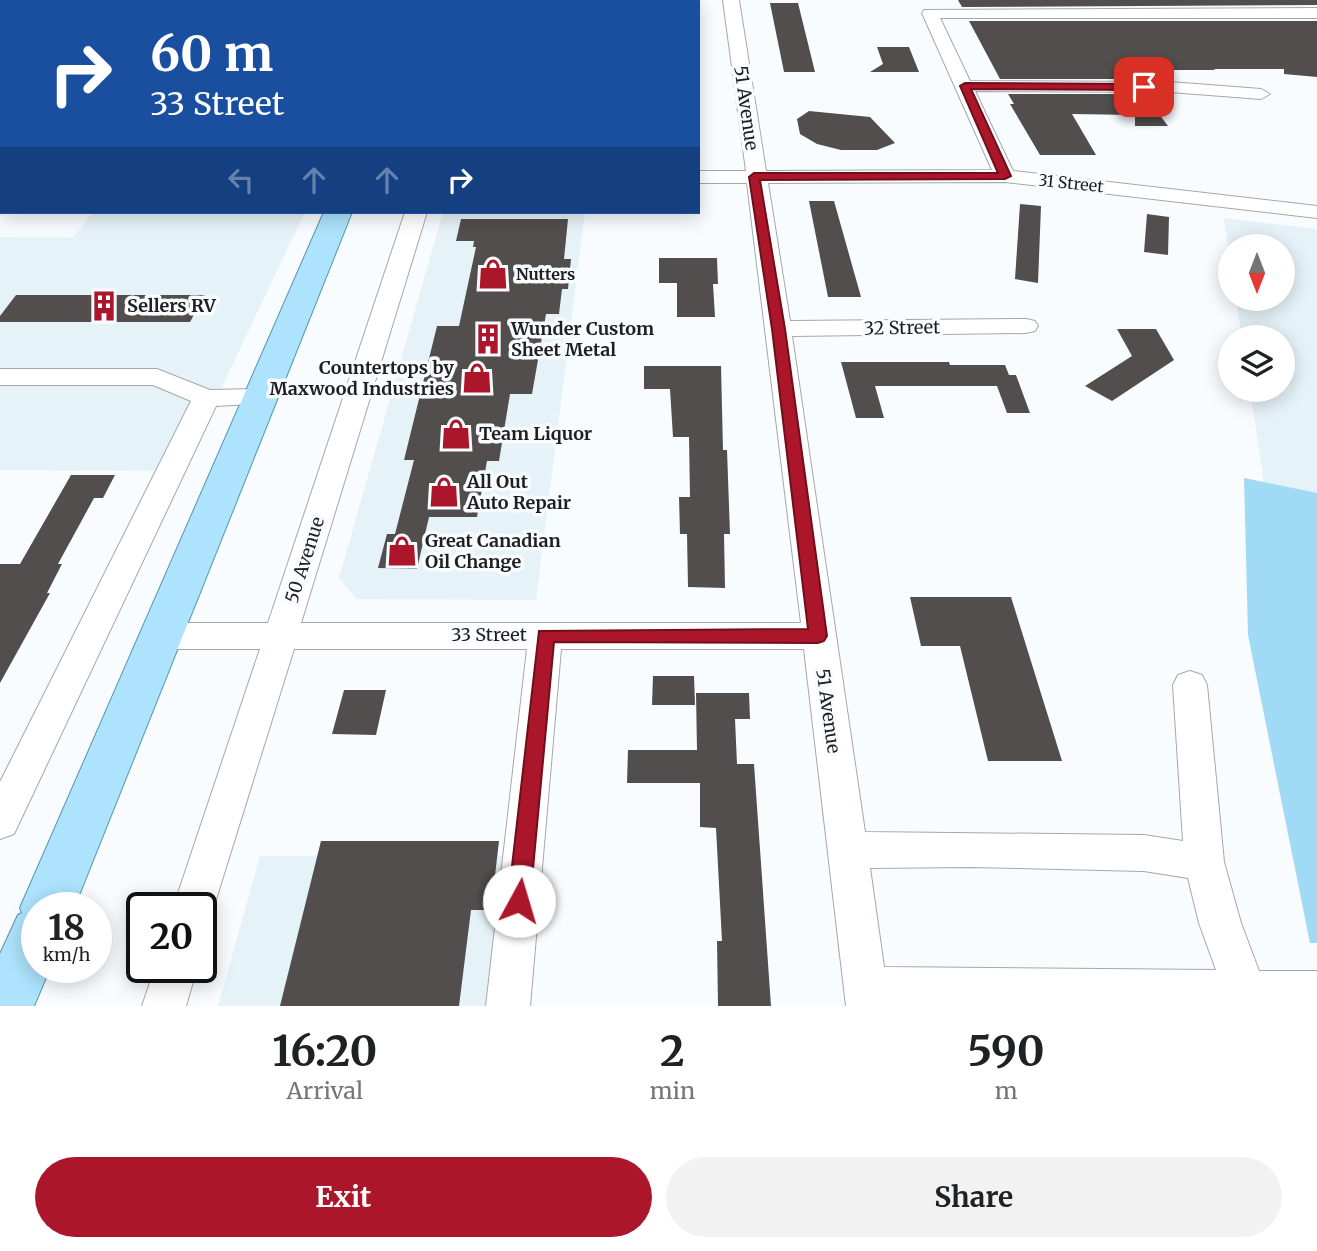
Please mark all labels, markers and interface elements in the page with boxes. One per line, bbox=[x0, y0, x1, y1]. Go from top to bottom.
text: 60 m bbox=[150, 23, 273, 84]
icon: right bbox=[35, 28, 126, 119]
pin bbox=[1114, 57, 1174, 117]
street label: 51 Avenue bbox=[729, 64, 764, 152]
icon: arrive bbox=[1125, 68, 1163, 106]
text: 33 Street bbox=[150, 84, 284, 124]
icon: left bbox=[222, 161, 260, 199]
icon: ahead bbox=[295, 161, 333, 199]
icon: ahead bbox=[368, 161, 406, 199]
icon: right bbox=[441, 161, 479, 199]
street label: 31 Street bbox=[1037, 170, 1105, 196]
north arrow bbox=[1218, 234, 1295, 312]
map controls bbox=[1218, 234, 1295, 402]
shop icon: Nutters bbox=[476, 257, 510, 291]
place label: Nutters bbox=[516, 264, 575, 284]
building icon: Sellers RV bbox=[87, 289, 121, 323]
place label: Sellers RV bbox=[127, 294, 216, 317]
street label: 32 Street bbox=[864, 315, 940, 340]
place label: Wunder Custom Sheet Metal bbox=[510, 317, 654, 361]
building icon: Wunder Custom Sheet Metal bbox=[471, 322, 505, 356]
button: layers bbox=[1218, 325, 1295, 402]
place label: Countertops by Maxwood Industries bbox=[269, 356, 454, 400]
shop icon: Countertops by Maxwood Industries bbox=[460, 361, 494, 395]
shop icon: Team Liquor bbox=[439, 417, 473, 451]
place label: Team Liquor bbox=[479, 422, 592, 445]
place label: All Out Auto Repair bbox=[466, 470, 571, 514]
shop icon: All Out Auto Repair bbox=[427, 475, 461, 509]
street label: 50 Avenue bbox=[280, 514, 329, 606]
place label: Great Canadian Oil Change bbox=[425, 529, 561, 573]
shop icon: Great Canadian Oil Change bbox=[385, 534, 419, 568]
street label: 33 Street bbox=[451, 623, 527, 646]
street label: 51 Avenue bbox=[811, 667, 846, 755]
position arrow bbox=[482, 864, 556, 938]
speed limit sign: 20 bbox=[126, 892, 217, 983]
text: 18 bbox=[48, 906, 85, 950]
text: km/h bbox=[43, 943, 90, 966]
text: 16:20 bbox=[272, 1025, 377, 1077]
text: 2 bbox=[660, 1025, 685, 1077]
text: 590 bbox=[968, 1025, 1045, 1077]
text: Arrival bbox=[286, 1076, 363, 1105]
text: min bbox=[650, 1076, 695, 1105]
text: m bbox=[995, 1076, 1018, 1105]
button: Exit bbox=[35, 1157, 652, 1237]
button: Share bbox=[666, 1157, 1282, 1237]

